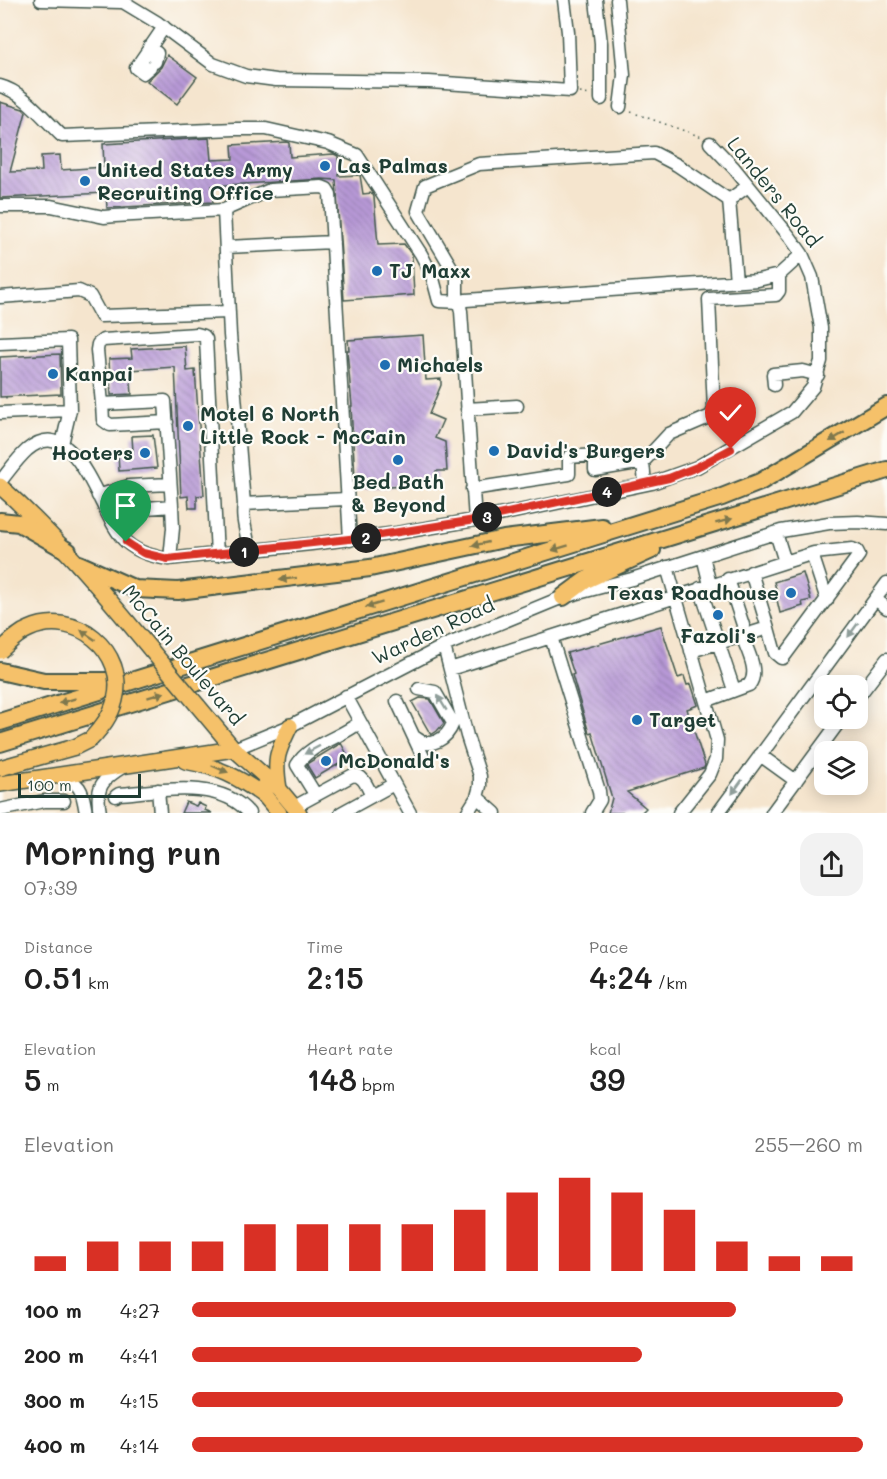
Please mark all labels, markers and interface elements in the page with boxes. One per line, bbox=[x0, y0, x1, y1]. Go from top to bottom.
street label: Landers Road bbox=[722, 131, 827, 252]
place label: Las Palmas bbox=[337, 152, 448, 178]
place label: United States Army Recruiting Office bbox=[97, 156, 293, 205]
marker: Las Palmas bbox=[318, 159, 332, 173]
marker: United States Army Recruiting Office bbox=[78, 174, 92, 188]
place label: TJ Maxx bbox=[389, 257, 471, 283]
marker: TJ Maxx bbox=[370, 264, 384, 278]
place label: Michaels bbox=[397, 351, 483, 377]
marker: Michaels bbox=[378, 358, 392, 372]
place label: Kanpai bbox=[65, 360, 134, 386]
marker: Kanpai bbox=[46, 367, 60, 381]
pin bbox=[705, 387, 756, 449]
icon: check bbox=[714, 396, 747, 429]
place label: Motel 6 North Little Rock - McCain bbox=[200, 400, 406, 449]
marker: Motel 6 North Little Rock - McCain bbox=[181, 419, 195, 433]
one-way arrow bbox=[828, 432, 845, 442]
place label: David's Burgers bbox=[506, 437, 665, 463]
place label: Hooters bbox=[51, 439, 133, 465]
marker: David's Burgers bbox=[487, 444, 501, 458]
marker: Hooters bbox=[138, 446, 152, 460]
marker: Bed Bath & Beyond bbox=[391, 453, 405, 467]
place label: Bed Bath & Beyond bbox=[351, 468, 446, 517]
pin: 4 bbox=[592, 477, 622, 507]
pin bbox=[100, 480, 151, 542]
text: 4 bbox=[602, 481, 612, 502]
icon: arrive bbox=[109, 489, 142, 522]
pin: 3 bbox=[472, 502, 502, 532]
text: 3 bbox=[482, 506, 492, 527]
one-way arrow bbox=[715, 515, 733, 525]
pin: 2 bbox=[351, 523, 381, 553]
text: 2 bbox=[362, 527, 370, 548]
pin: 1 bbox=[229, 537, 259, 567]
one-way arrow bbox=[470, 540, 489, 550]
text: 1 bbox=[240, 541, 248, 562]
one-way arrow bbox=[551, 544, 569, 553]
one-way arrow bbox=[278, 574, 297, 583]
street label: McCain Boulevard bbox=[117, 578, 250, 730]
place label: Texas Roadhouse bbox=[607, 579, 779, 605]
marker: Texas Roadhouse bbox=[784, 586, 798, 600]
street label: Warden Road bbox=[367, 590, 498, 670]
one-way arrow bbox=[365, 601, 383, 610]
marker: Fazoli's bbox=[711, 608, 725, 622]
place label: Fazoli's bbox=[680, 622, 756, 648]
one-way arrow bbox=[847, 622, 859, 637]
one-way arrow bbox=[81, 629, 97, 641]
map controls bbox=[814, 675, 868, 795]
button: locate bbox=[814, 675, 868, 729]
one-way arrow bbox=[147, 690, 165, 699]
one-way arrow bbox=[437, 695, 448, 711]
one-way arrow bbox=[58, 697, 76, 706]
place label: Target bbox=[649, 706, 716, 732]
marker: Target bbox=[630, 713, 644, 727]
button: layers bbox=[814, 741, 868, 795]
one-way arrow bbox=[303, 746, 320, 755]
place label: McDonald's bbox=[338, 747, 450, 773]
marker: McDonald's bbox=[319, 754, 333, 768]
one-way arrow bbox=[212, 765, 229, 774]
scale bar bbox=[18, 771, 141, 798]
text: 100 m bbox=[27, 774, 72, 795]
one-way arrow bbox=[731, 778, 743, 794]
text: Morning run bbox=[24, 830, 221, 873]
button: share bbox=[800, 833, 863, 896]
text: 07:39 bbox=[24, 874, 77, 900]
text: Distance bbox=[24, 936, 93, 957]
text: Time bbox=[307, 936, 343, 957]
text: Pace bbox=[589, 936, 628, 957]
text: 0.51 bbox=[24, 957, 83, 997]
text: 2:15 bbox=[307, 957, 364, 997]
text: 4:24 bbox=[589, 957, 653, 997]
text: km bbox=[83, 972, 109, 993]
text: /km bbox=[653, 972, 687, 993]
text: Elevation bbox=[24, 1038, 96, 1059]
text: Heart rate bbox=[307, 1038, 393, 1059]
text: kcal bbox=[589, 1038, 621, 1059]
text: 5 bbox=[24, 1059, 42, 1099]
text: 148 bbox=[307, 1059, 357, 1099]
text: 39 bbox=[589, 1059, 625, 1099]
text: m bbox=[42, 1074, 59, 1095]
text: bpm bbox=[357, 1074, 395, 1095]
text: Elevation bbox=[24, 1131, 114, 1157]
text: 255–260 m bbox=[754, 1131, 863, 1157]
text: 100 m bbox=[24, 1297, 82, 1323]
text: 4:27 bbox=[120, 1297, 160, 1323]
text: 200 m bbox=[24, 1342, 84, 1368]
text: 4:41 bbox=[120, 1342, 159, 1368]
text: 300 m bbox=[24, 1387, 85, 1413]
text: 4:15 bbox=[120, 1387, 159, 1413]
text: 400 m bbox=[24, 1432, 85, 1458]
text: 4:14 bbox=[120, 1432, 159, 1458]

